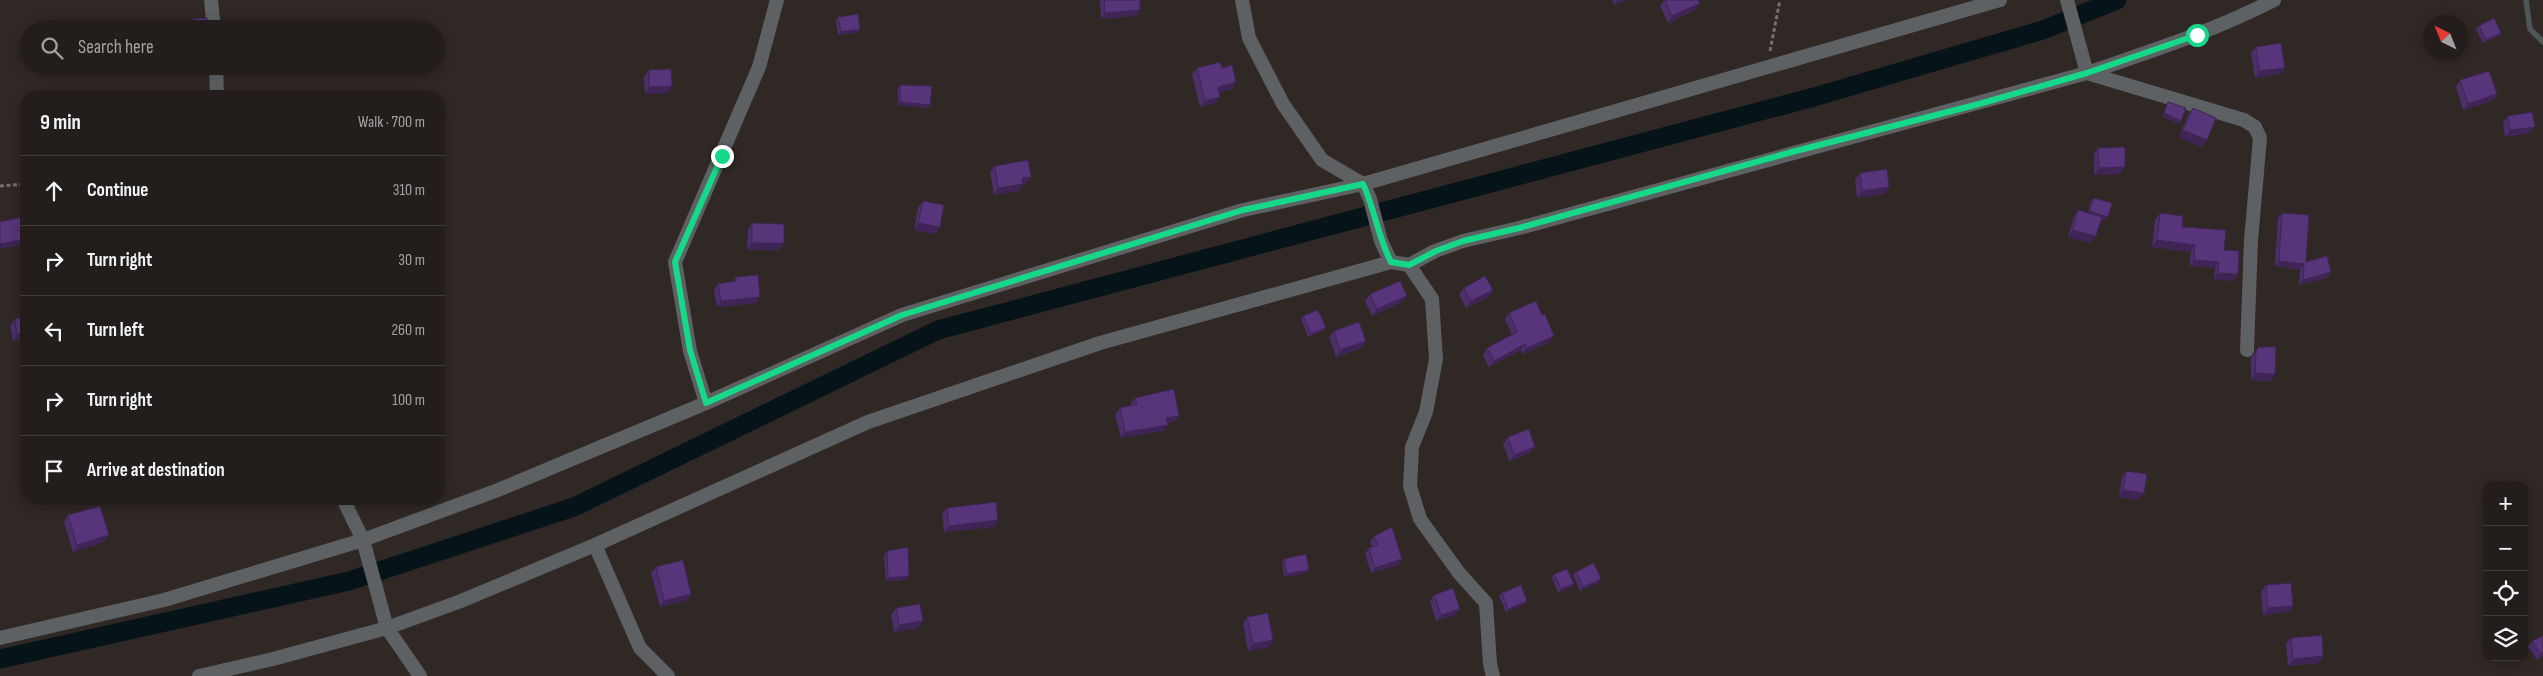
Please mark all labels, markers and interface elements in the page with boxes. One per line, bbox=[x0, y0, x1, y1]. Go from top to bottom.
north arrow bbox=[2423, 15, 2468, 60]
search box bbox=[20, 20, 445, 75]
route start bbox=[2186, 24, 2209, 47]
icon: search bbox=[38, 34, 66, 62]
text: Search here bbox=[78, 36, 154, 59]
text: 9 min bbox=[40, 110, 81, 135]
text: Walk · 700 m bbox=[358, 113, 425, 132]
route end bbox=[711, 145, 734, 168]
icon: ahead bbox=[40, 177, 68, 205]
text: Continue bbox=[87, 179, 148, 202]
text: 310 m bbox=[393, 181, 425, 200]
icon: right bbox=[40, 247, 68, 275]
text: Turn right bbox=[87, 249, 152, 272]
text: 30 m bbox=[398, 251, 425, 270]
icon: left bbox=[40, 317, 68, 345]
text: Turn left bbox=[87, 319, 144, 342]
text: 260 m bbox=[391, 321, 425, 340]
icon: right bbox=[40, 387, 68, 415]
text: Turn right bbox=[87, 389, 152, 412]
text: 100 m bbox=[392, 391, 425, 410]
icon: arrive bbox=[40, 457, 68, 485]
text: Arrive at destination bbox=[87, 459, 225, 482]
map controls bbox=[2483, 481, 2528, 661]
button: + bbox=[2483, 481, 2528, 526]
button: − bbox=[2483, 526, 2528, 571]
button: locate bbox=[2483, 571, 2528, 616]
button: layers bbox=[2483, 616, 2528, 661]

